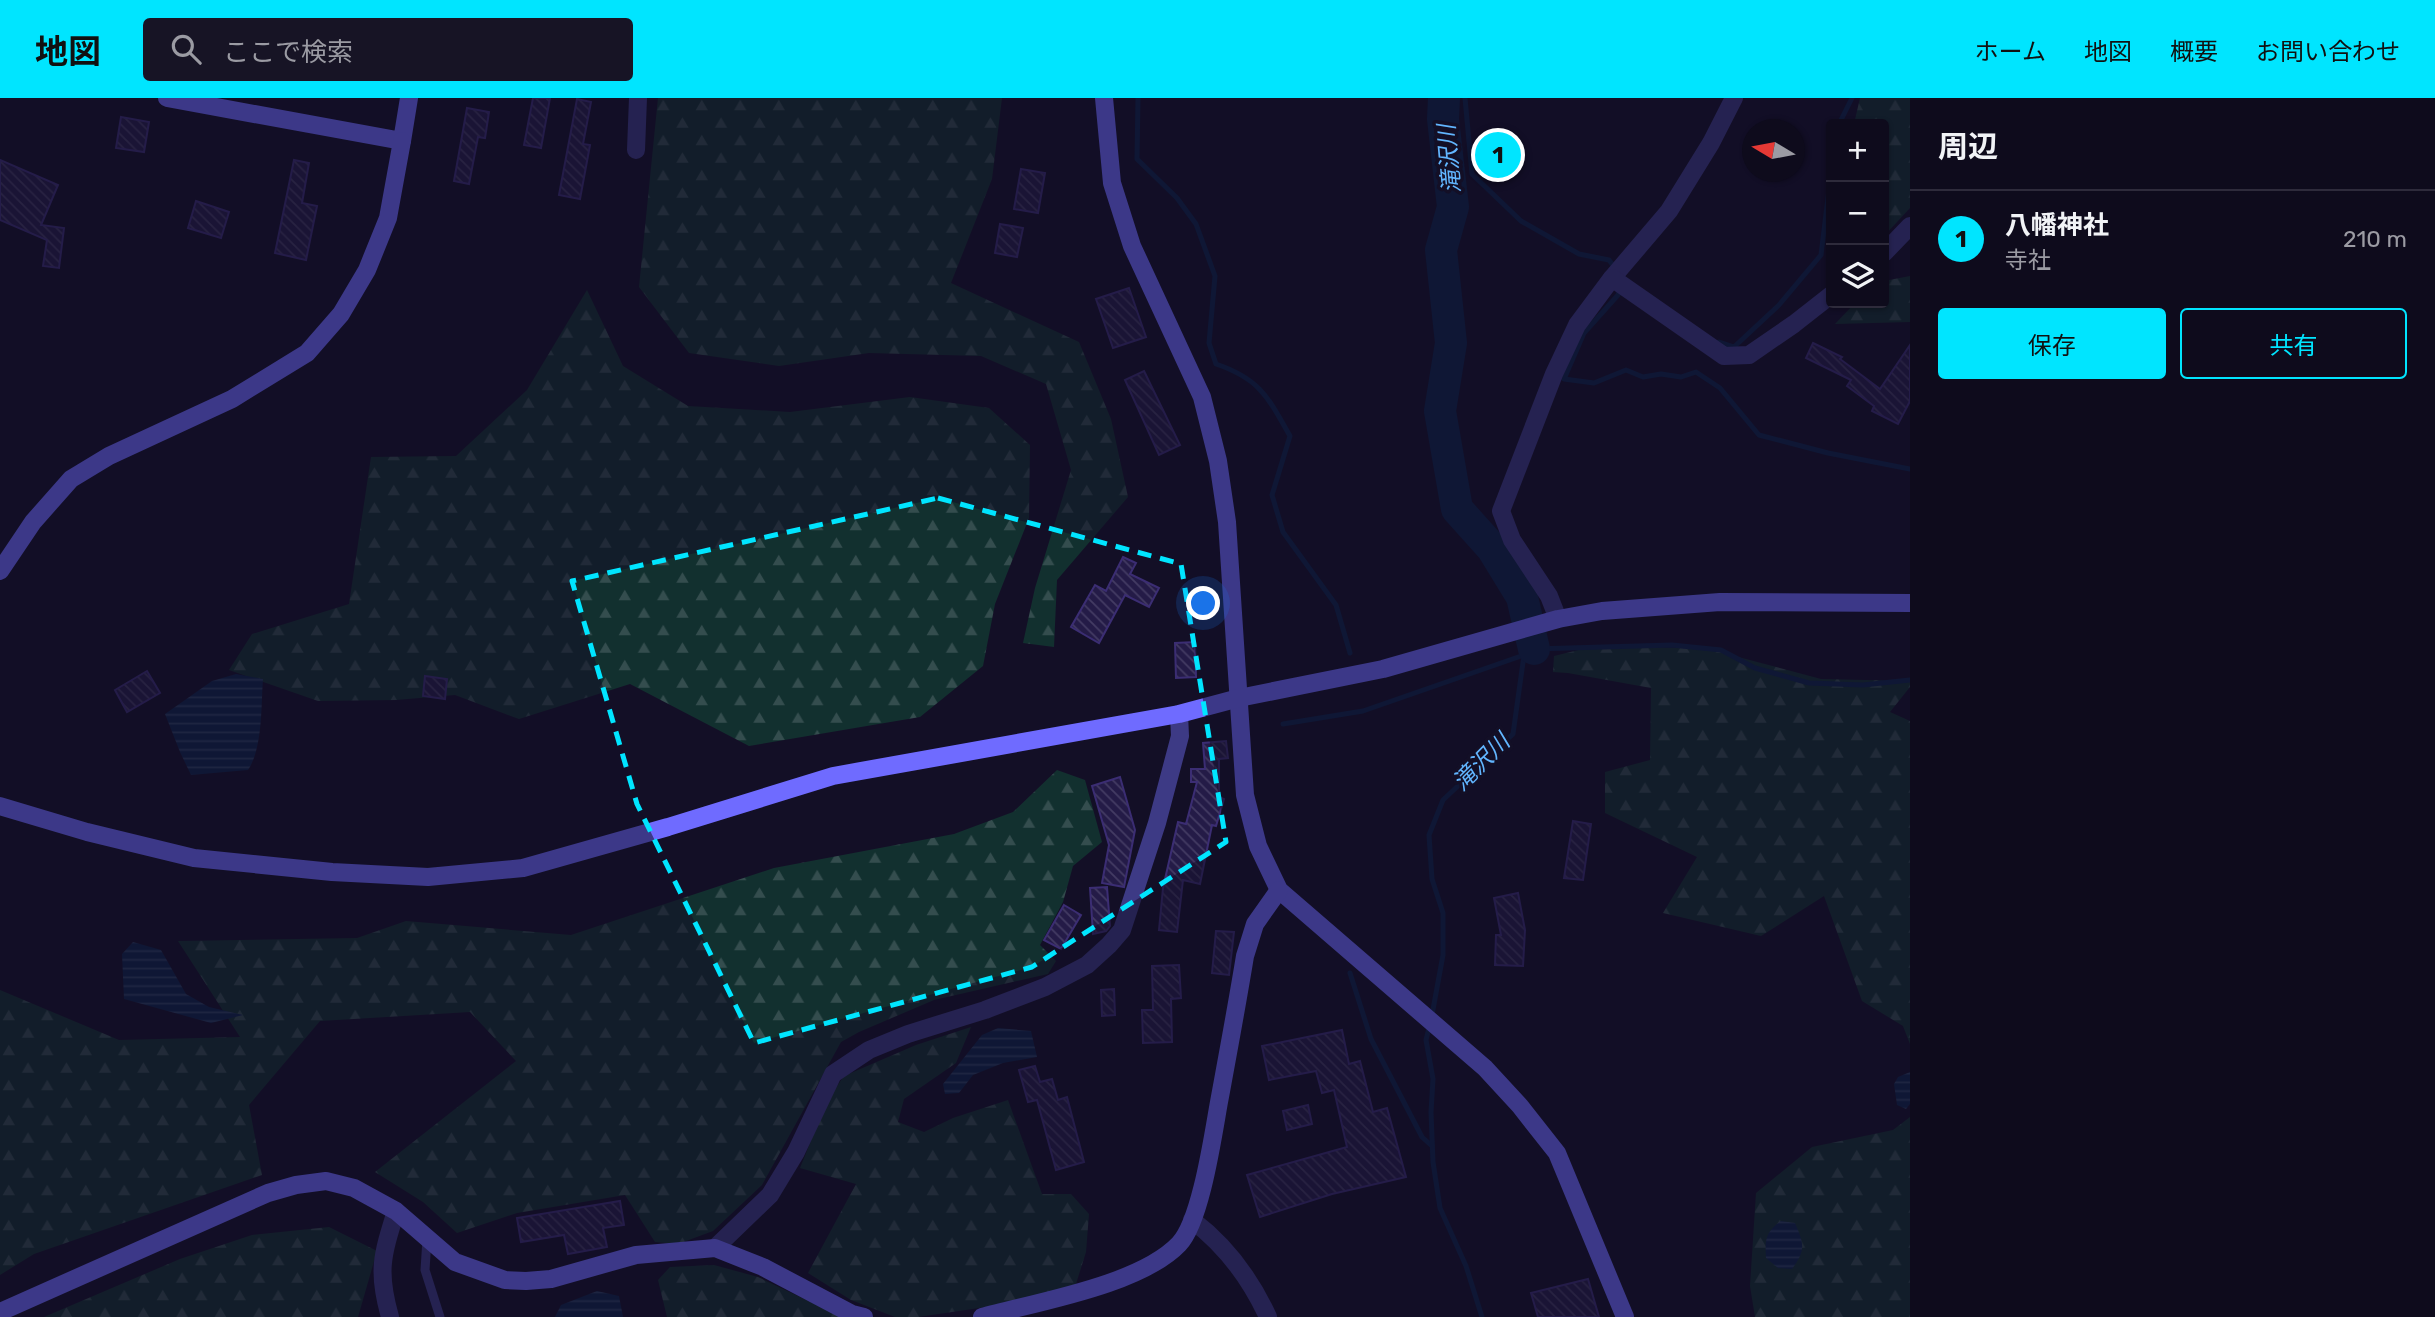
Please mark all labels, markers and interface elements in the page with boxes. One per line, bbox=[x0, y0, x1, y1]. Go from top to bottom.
search box bbox=[143, 18, 633, 81]
icon: search bbox=[167, 30, 205, 68]
text: 地図 bbox=[35, 32, 101, 71]
text: ここで検索 bbox=[223, 37, 353, 68]
text: ホーム bbox=[1975, 38, 2046, 66]
text: 地図 bbox=[2084, 38, 2132, 66]
text: 概要 bbox=[2170, 38, 2218, 66]
text: お問い合わせ bbox=[2256, 38, 2400, 66]
north arrow bbox=[1742, 119, 1805, 182]
map controls bbox=[1826, 119, 1889, 308]
button: + bbox=[1826, 119, 1889, 182]
water label: 滝沢川 bbox=[1432, 120, 1466, 195]
pin: 1 bbox=[1475, 129, 1521, 181]
text: 周辺 bbox=[1938, 129, 1998, 165]
button: − bbox=[1826, 182, 1889, 245]
text: 八幡神社 bbox=[2005, 210, 2109, 241]
text: 1 bbox=[1955, 225, 1967, 253]
text: 210 m bbox=[2343, 225, 2407, 253]
button: layers bbox=[1826, 245, 1889, 308]
text: 寺社 bbox=[2005, 246, 2051, 274]
button: 保存 bbox=[1938, 308, 2166, 379]
button: 共有 bbox=[2180, 308, 2407, 379]
your location bbox=[1186, 586, 1220, 620]
water label: 滝沢川 bbox=[1447, 726, 1517, 796]

